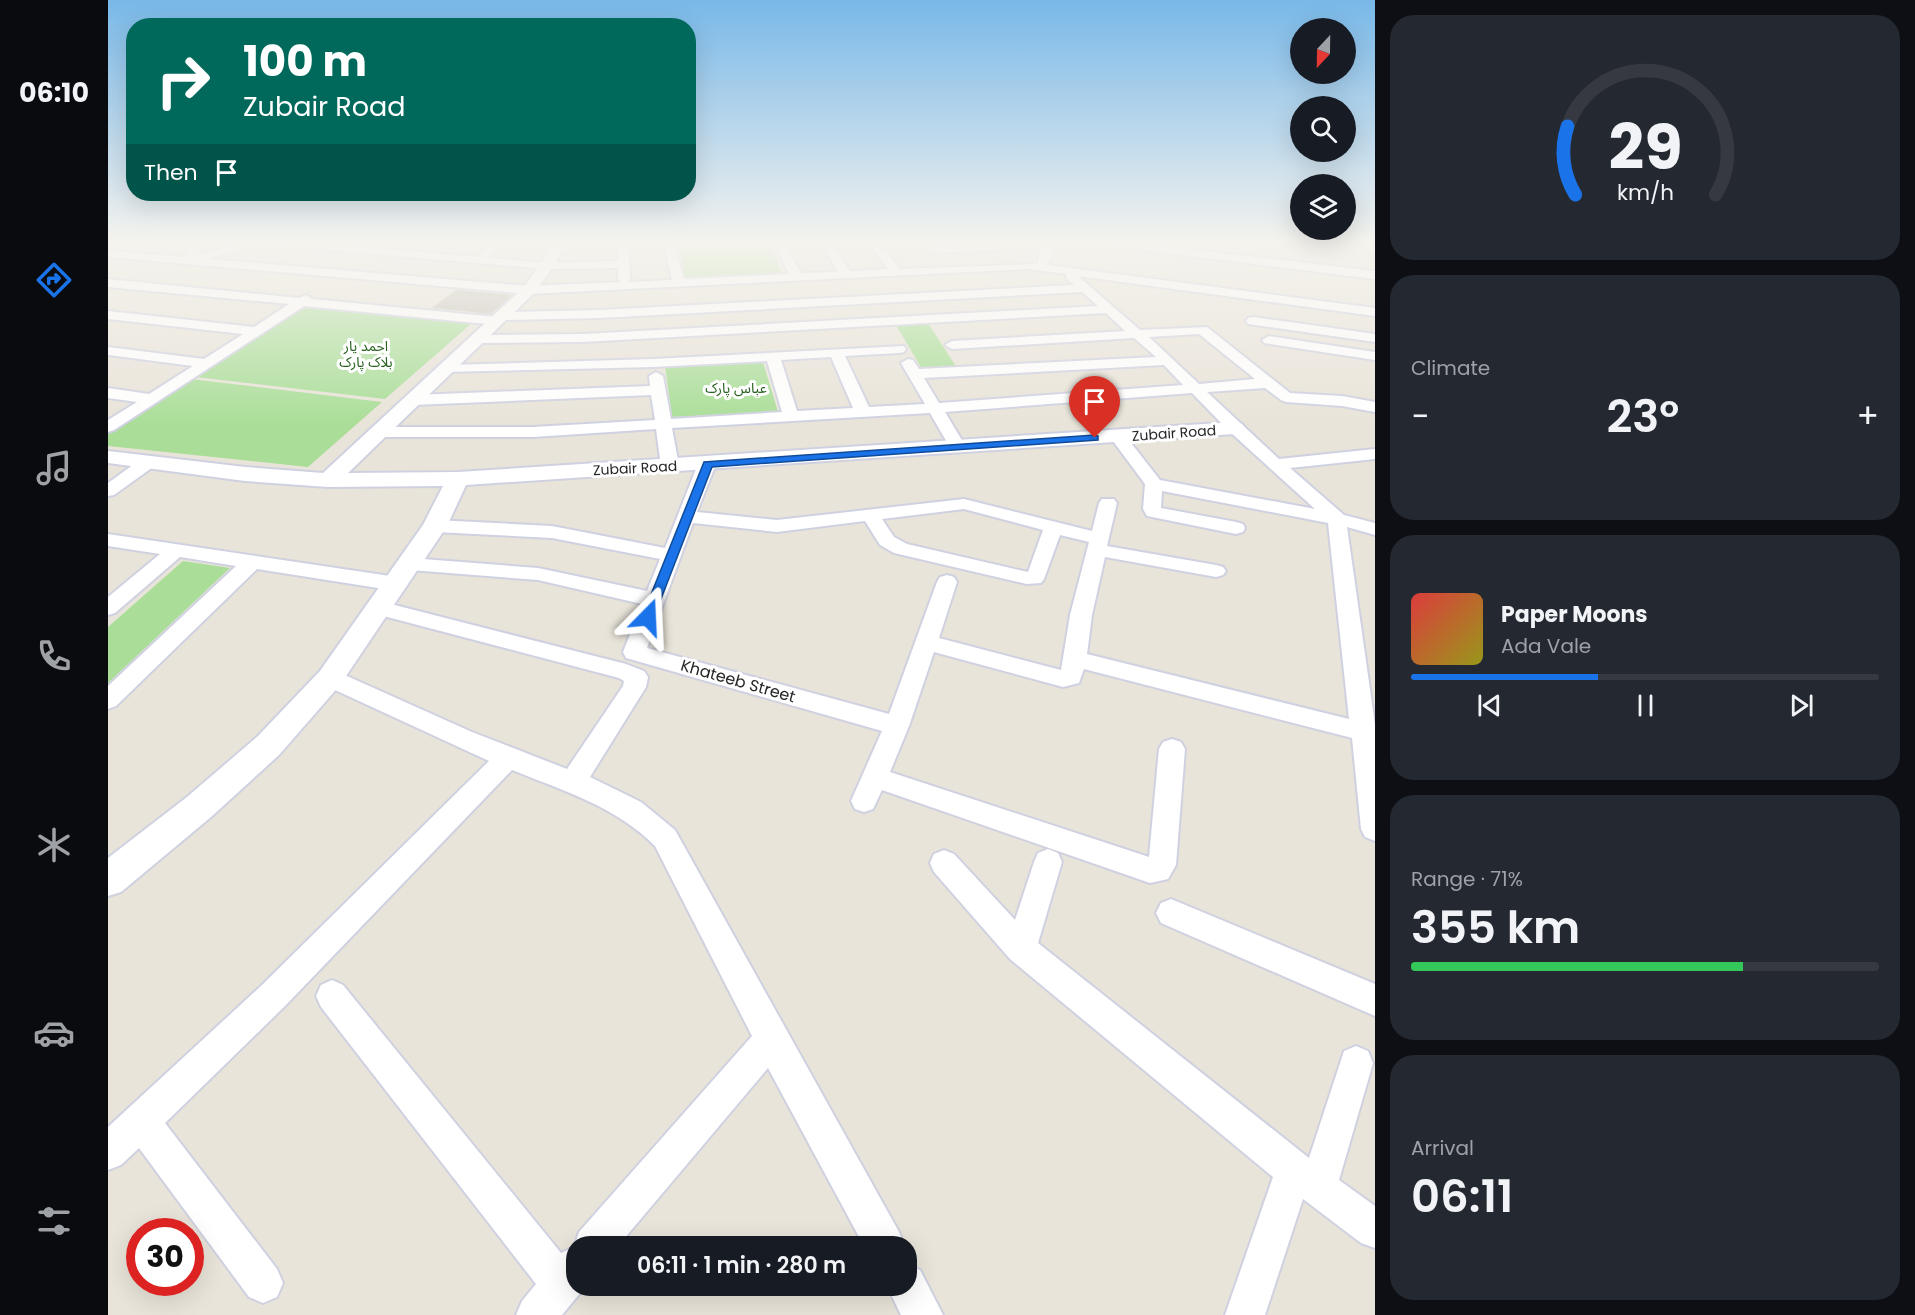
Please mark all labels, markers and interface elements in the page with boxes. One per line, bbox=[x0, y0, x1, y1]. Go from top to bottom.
north arrow bbox=[1290, 18, 1356, 84]
map controls bbox=[1290, 18, 1356, 240]
text: 100 m bbox=[243, 32, 367, 91]
icon: right bbox=[144, 42, 222, 120]
text: 06:10 bbox=[19, 74, 89, 111]
text: Zubair Road bbox=[243, 88, 406, 125]
button: search bbox=[1290, 96, 1356, 162]
text: 29 bbox=[1608, 103, 1682, 191]
icon: arrive bbox=[210, 156, 243, 189]
text: Then bbox=[144, 157, 198, 188]
button: layers bbox=[1290, 174, 1356, 240]
text: km/h bbox=[1616, 177, 1674, 208]
icon: directions bbox=[33, 259, 75, 301]
park label: احمد یار بلاک پارک bbox=[339, 336, 393, 372]
text: Climate bbox=[1411, 354, 1490, 382]
pin bbox=[1069, 376, 1120, 438]
park label: عباس پارک bbox=[705, 378, 767, 398]
icon: arrive bbox=[1078, 385, 1111, 418]
text: 23° bbox=[1606, 385, 1679, 448]
text: − bbox=[1411, 393, 1429, 440]
text: + bbox=[1856, 393, 1879, 440]
street label: Zubair Road bbox=[1131, 420, 1217, 446]
icon: music bbox=[33, 447, 75, 489]
street label: Zubair Road bbox=[592, 456, 678, 480]
position arrow bbox=[616, 585, 680, 649]
text: Paper Moons bbox=[1501, 599, 1648, 630]
text: Ada Vale bbox=[1501, 632, 1591, 660]
icon: phone bbox=[33, 635, 75, 677]
street label: Khateeb Street bbox=[678, 654, 798, 708]
icon: previous bbox=[1473, 689, 1506, 722]
icon: pause bbox=[1629, 689, 1662, 722]
icon: next bbox=[1785, 689, 1818, 722]
icon: climate bbox=[33, 824, 75, 866]
text: Range · 71% bbox=[1411, 865, 1523, 893]
text: 355 km bbox=[1411, 896, 1580, 959]
icon: car bbox=[33, 1012, 75, 1054]
text: Arrival bbox=[1411, 1134, 1474, 1162]
text: 06:11 bbox=[1411, 1165, 1513, 1228]
icon: filters bbox=[33, 1200, 75, 1242]
speed limit sign: 30 bbox=[126, 1218, 204, 1296]
text: 06:11 · 1 min · 280 m bbox=[637, 1250, 846, 1281]

